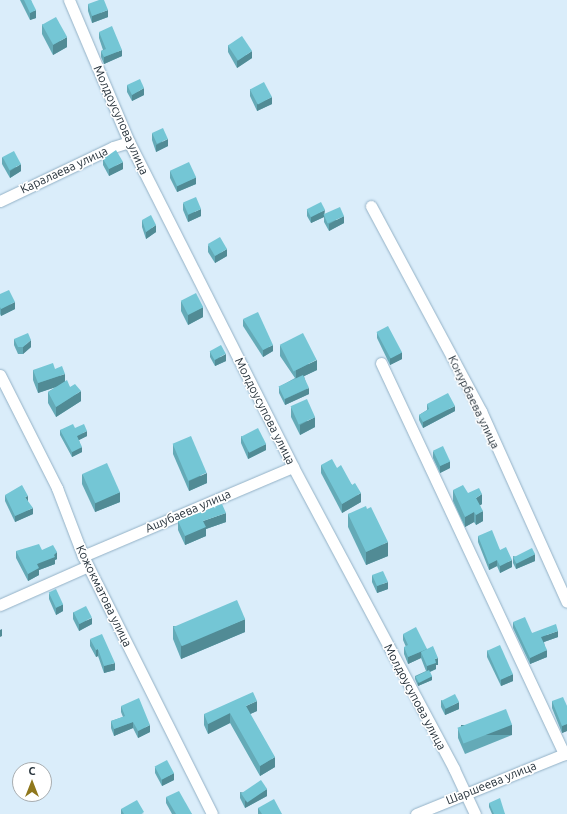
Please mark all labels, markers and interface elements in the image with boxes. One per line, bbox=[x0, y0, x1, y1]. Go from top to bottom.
street label: Молдоусупова улица bbox=[90, 63, 152, 177]
street label: Каралаева улица bbox=[18, 143, 110, 197]
street label: Конурбаева улица bbox=[445, 353, 503, 451]
street label: Молдоусупова улица bbox=[232, 355, 298, 467]
street label: Ашубаева улица bbox=[143, 486, 233, 536]
street label: Кожокматова улица bbox=[73, 543, 135, 649]
street label: Молдоусупова улица bbox=[381, 641, 449, 753]
street label: Шаршеева улица bbox=[444, 758, 538, 808]
north arrow bbox=[12, 762, 52, 802]
text: С bbox=[28, 765, 36, 777]

